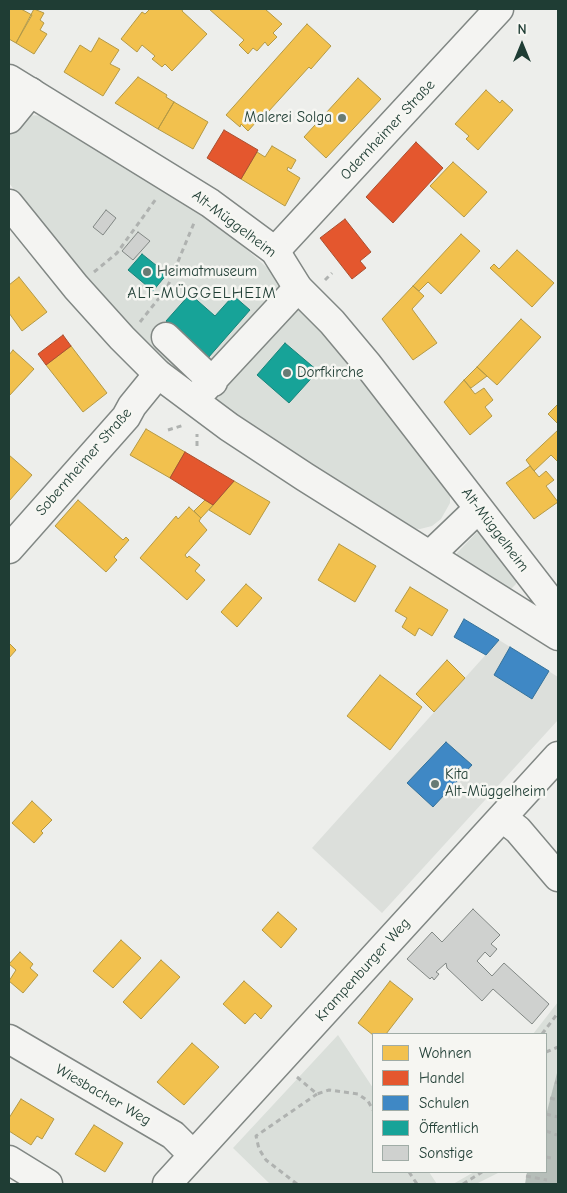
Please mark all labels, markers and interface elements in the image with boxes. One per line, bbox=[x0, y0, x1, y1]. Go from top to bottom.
north arrow bbox=[497, 20, 547, 70]
text: N bbox=[517, 21, 527, 38]
street label: Odernheimer Straße bbox=[337, 76, 439, 184]
place label: Malerei Solga bbox=[244, 109, 332, 127]
marker: Malerei Solga bbox=[336, 112, 348, 124]
street label: Alt-Müggelheim bbox=[188, 187, 280, 261]
place label: Heimatmuseum bbox=[157, 263, 257, 281]
marker: Heimatmuseum bbox=[141, 266, 153, 278]
district label: ALT-MÜGGELHEIM bbox=[126, 283, 278, 303]
place label: Dorfkirche bbox=[297, 364, 363, 382]
marker: Dorfkirche bbox=[281, 367, 293, 379]
street label: Sobernheimer Straße bbox=[32, 404, 136, 520]
street label: Alt-Müggelheim bbox=[458, 484, 532, 576]
place label: Kita Alt-Müggelheim bbox=[445, 766, 546, 801]
marker: Kita Alt-Müggelheim bbox=[429, 778, 441, 790]
street label: Krampenburger Weg bbox=[312, 915, 414, 1025]
legend bbox=[372, 1033, 547, 1173]
text: Wohnen bbox=[419, 1044, 472, 1062]
street label: Wiesbacher Weg bbox=[52, 1060, 154, 1130]
text: Handel bbox=[419, 1069, 465, 1087]
text: Schulen bbox=[419, 1094, 469, 1112]
text: Öffentlich bbox=[419, 1119, 479, 1137]
text: Sonstige bbox=[419, 1144, 473, 1162]

